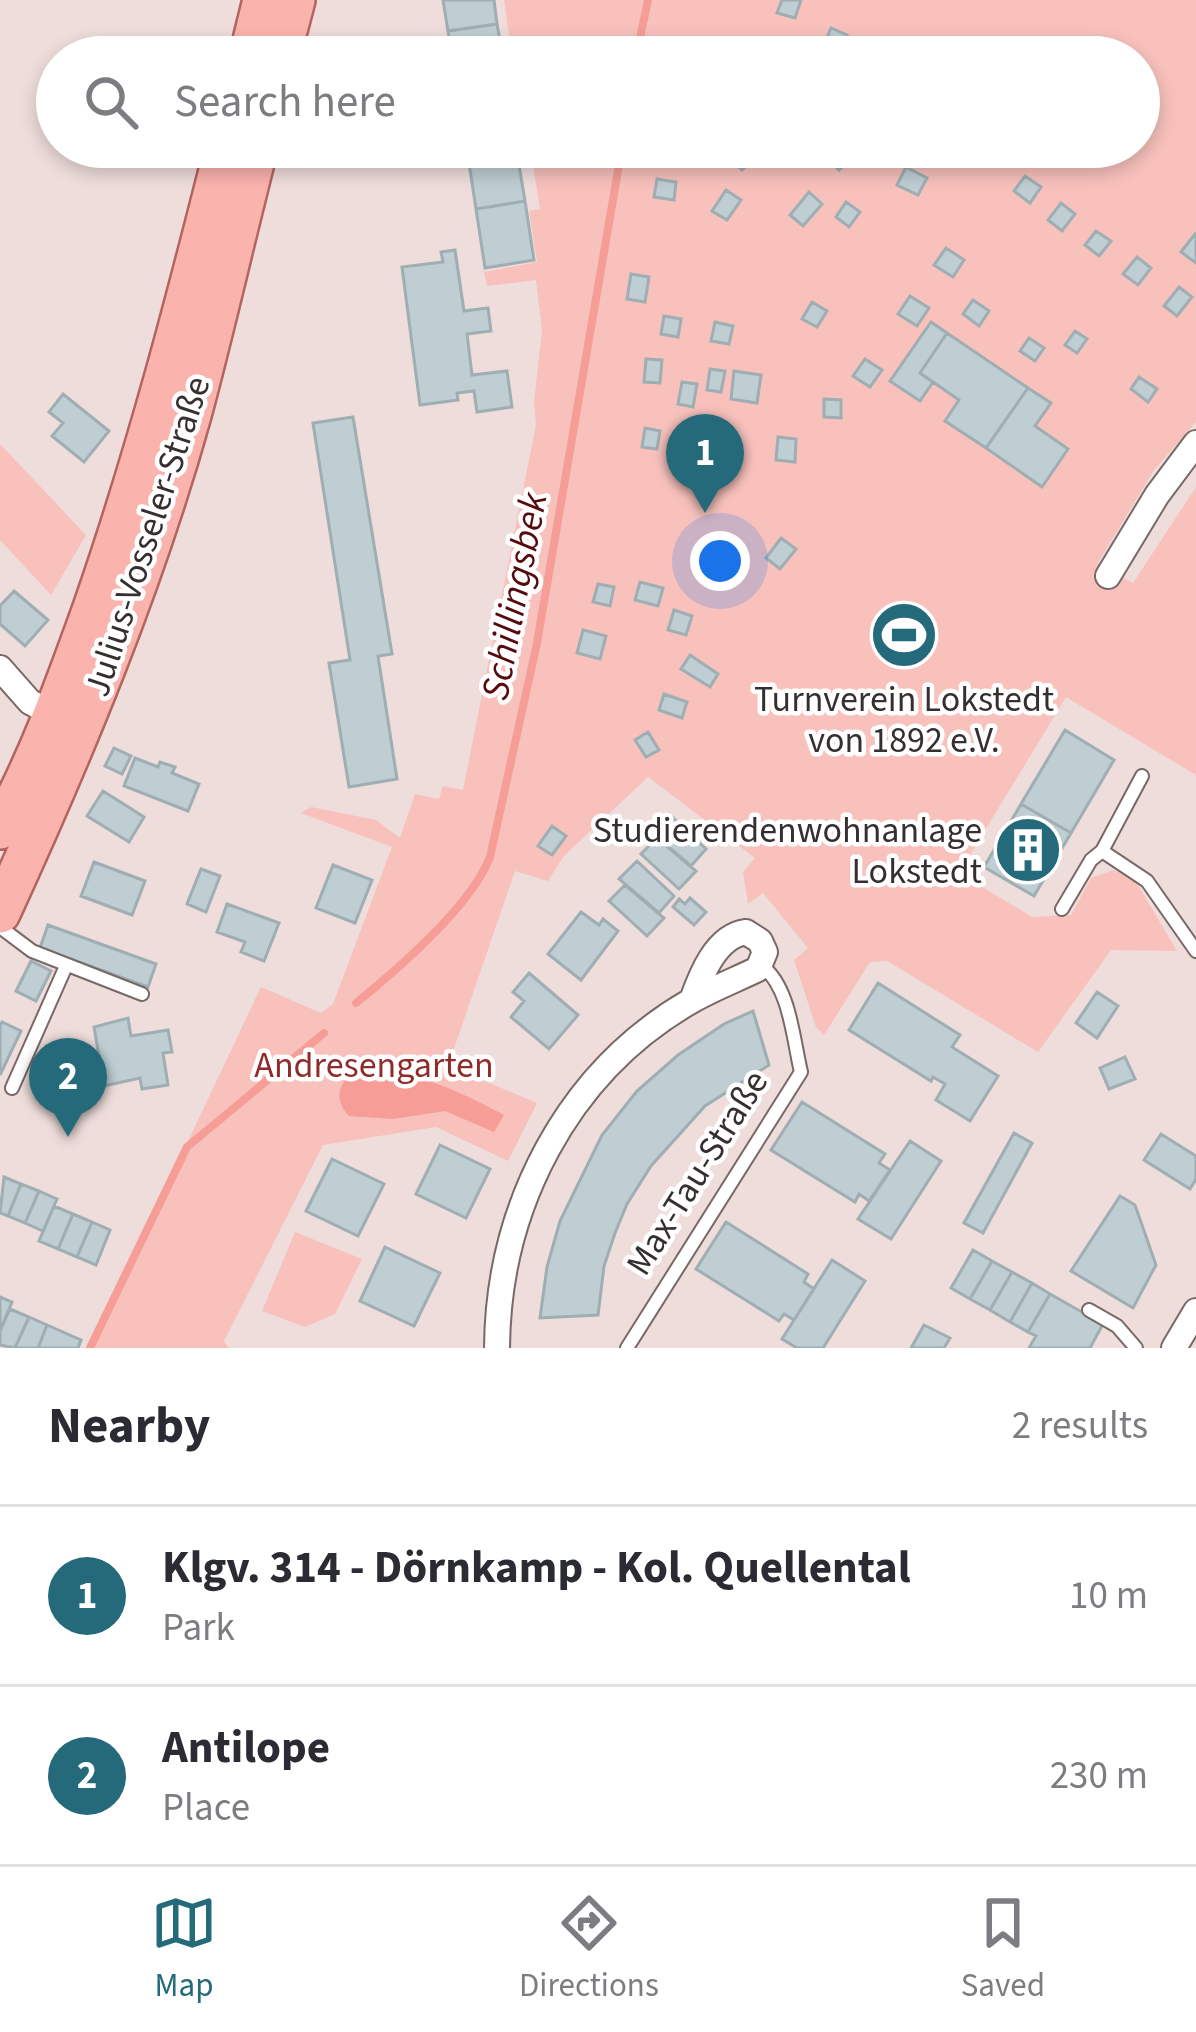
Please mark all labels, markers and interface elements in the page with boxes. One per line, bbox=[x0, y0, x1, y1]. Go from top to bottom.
search box bbox=[36, 36, 1160, 168]
icon: search bbox=[78, 69, 144, 135]
text: Search here bbox=[174, 70, 396, 134]
street label: Julius-Vosseler-Straße bbox=[72, 370, 223, 703]
pin: 1 bbox=[666, 414, 744, 513]
water label: Schillingsbek bbox=[467, 487, 563, 705]
your location bbox=[690, 531, 750, 591]
sports icon: Turnverein Lokstedt von 1892 e.V. bbox=[869, 600, 939, 670]
place label: Turnverein Lokstedt von 1892 e.V. bbox=[754, 674, 1054, 766]
place label: Studierendenwohnanlage Lokstedt bbox=[593, 805, 982, 897]
building icon: Studierendenwohnanlage Lokstedt bbox=[993, 815, 1063, 885]
pin: 2 bbox=[29, 1038, 107, 1137]
park label: Andresengarten bbox=[254, 1040, 494, 1091]
street label: Max-Tau-Straße bbox=[614, 1060, 781, 1285]
text: Nearby bbox=[48, 1390, 210, 1462]
text: 2 results bbox=[1012, 1398, 1148, 1454]
text: Klgv. 314 - Dörnkamp - Kol. Quellental bbox=[162, 1536, 911, 1600]
text: 1 bbox=[77, 1568, 97, 1624]
text: 10 m bbox=[1069, 1568, 1148, 1624]
text: Park bbox=[162, 1600, 235, 1656]
text: Antilope bbox=[162, 1716, 330, 1780]
text: 2 bbox=[77, 1748, 97, 1804]
text: 230 m bbox=[1050, 1748, 1148, 1804]
text: Place bbox=[162, 1780, 250, 1836]
tab: Map bbox=[151, 1890, 217, 2009]
tab: Directions bbox=[519, 1890, 659, 2009]
tab: Saved bbox=[961, 1890, 1045, 2009]

